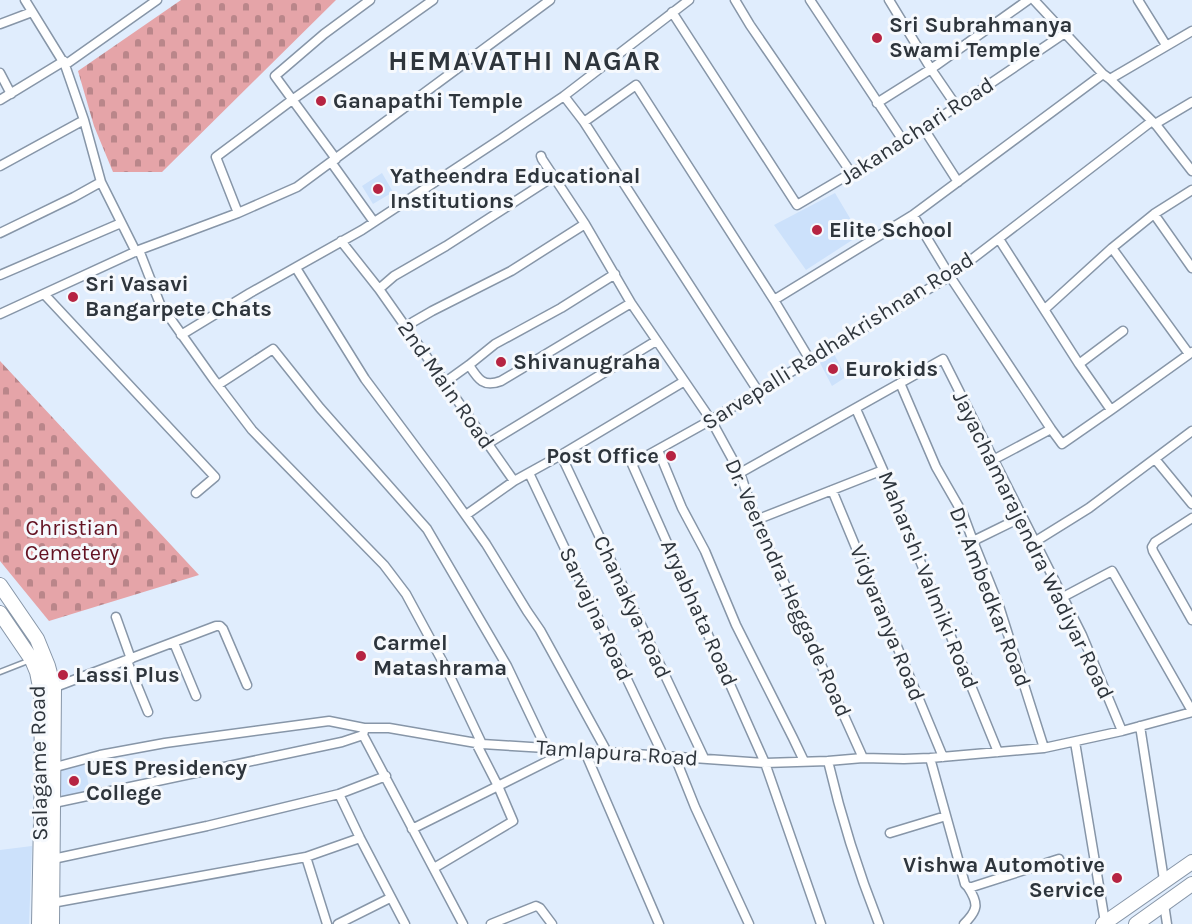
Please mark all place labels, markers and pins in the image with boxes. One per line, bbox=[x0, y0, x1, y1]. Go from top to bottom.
place label: Sri Subrahmanya Swami Temple bbox=[889, 12, 1072, 63]
marker: Sri Subrahmanya Swami Temple bbox=[870, 31, 884, 45]
place label: Ganapathi Temple bbox=[333, 88, 523, 114]
marker: Ganapathi Temple bbox=[314, 94, 328, 108]
place label: Yatheendra Educational Institutions bbox=[390, 163, 641, 214]
marker: Yatheendra Educational Institutions bbox=[371, 182, 385, 196]
place label: Elite School bbox=[829, 217, 953, 243]
marker: Elite School bbox=[810, 223, 824, 237]
place label: Sri Vasavi Bangarpete Chats bbox=[85, 271, 272, 322]
marker: Sri Vasavi Bangarpete Chats bbox=[66, 290, 80, 304]
place label: Shivanugraha bbox=[513, 349, 661, 375]
marker: Shivanugraha bbox=[494, 355, 508, 369]
place label: Eurokids bbox=[845, 356, 938, 382]
marker: Eurokids bbox=[826, 362, 840, 376]
place label: Post Office bbox=[546, 443, 659, 469]
marker: Post Office bbox=[664, 449, 678, 463]
place label: Carmel Matashrama bbox=[373, 630, 507, 681]
marker: Carmel Matashrama bbox=[354, 649, 368, 663]
place label: Lassi Plus bbox=[75, 662, 180, 688]
marker: Lassi Plus bbox=[56, 668, 70, 682]
place label: UES Presidency College bbox=[86, 755, 247, 806]
marker: UES Presidency College bbox=[67, 774, 81, 788]
place label: Vishwa Automotive Service bbox=[903, 852, 1105, 903]
marker: Vishwa Automotive Service bbox=[1110, 871, 1124, 885]

